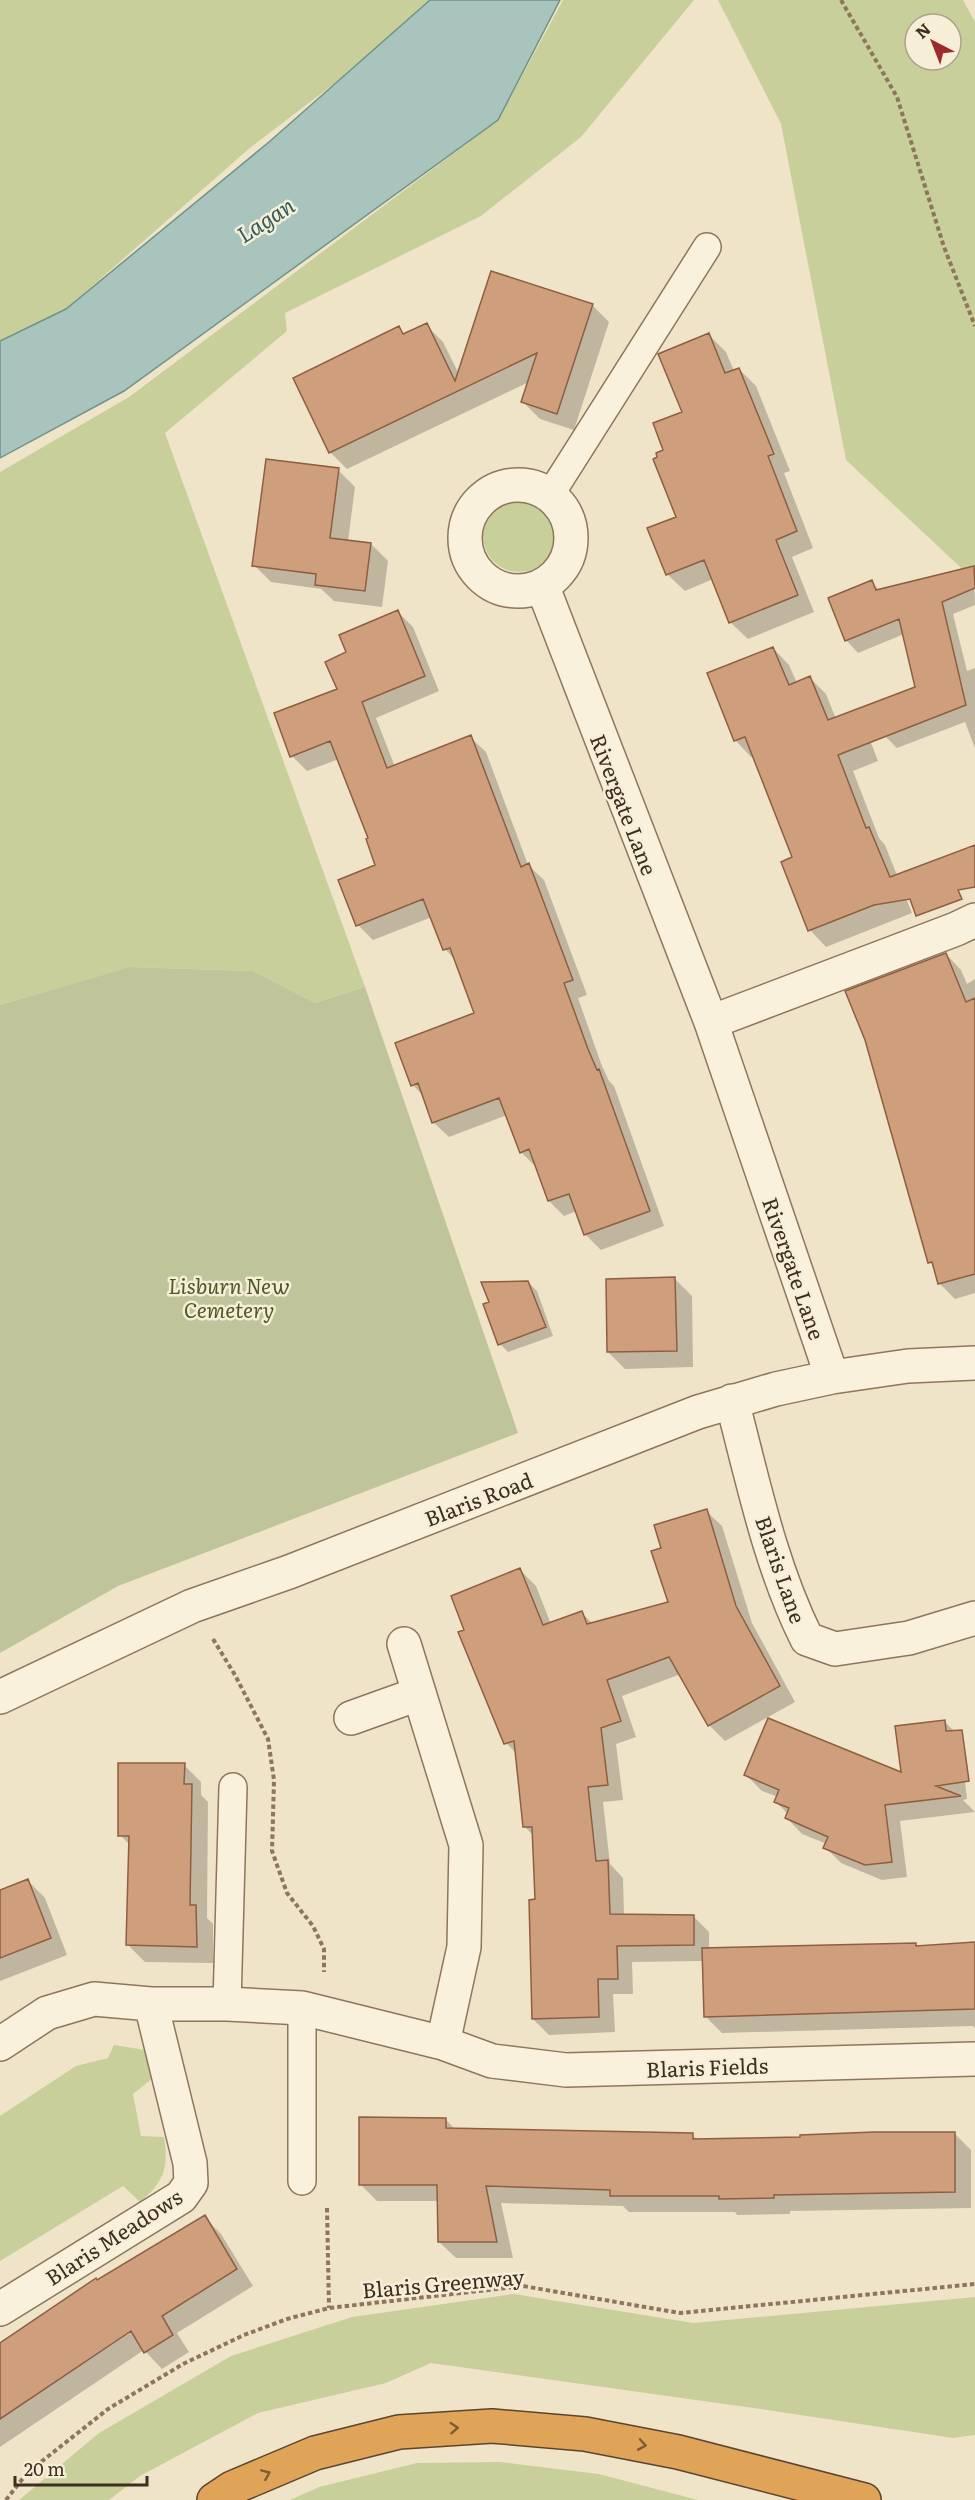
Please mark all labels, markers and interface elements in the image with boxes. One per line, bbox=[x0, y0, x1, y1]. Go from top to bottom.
north arrow bbox=[903, 12, 963, 72]
text: N bbox=[909, 17, 935, 44]
water label: Lagan bbox=[230, 188, 300, 250]
street label: Rivergate Lane bbox=[584, 729, 666, 879]
street label: Rivergate Lane bbox=[756, 1193, 834, 1344]
park label: Lisburn New Cemetery bbox=[168, 1269, 290, 1324]
street label: Blaris Road bbox=[419, 1463, 537, 1533]
street label: Blaris Lane bbox=[749, 1511, 815, 1627]
street label: Blaris Fields bbox=[645, 2048, 769, 2084]
street label: Blaris Meadows bbox=[38, 2180, 188, 2292]
street label: Blaris Greenway bbox=[360, 2259, 526, 2305]
one-way arrow bbox=[449, 2422, 458, 2435]
one-way arrow bbox=[637, 2438, 647, 2451]
scale bar bbox=[15, 2449, 147, 2487]
text: 20 m bbox=[24, 2455, 65, 2482]
one-way arrow bbox=[260, 2469, 271, 2481]

